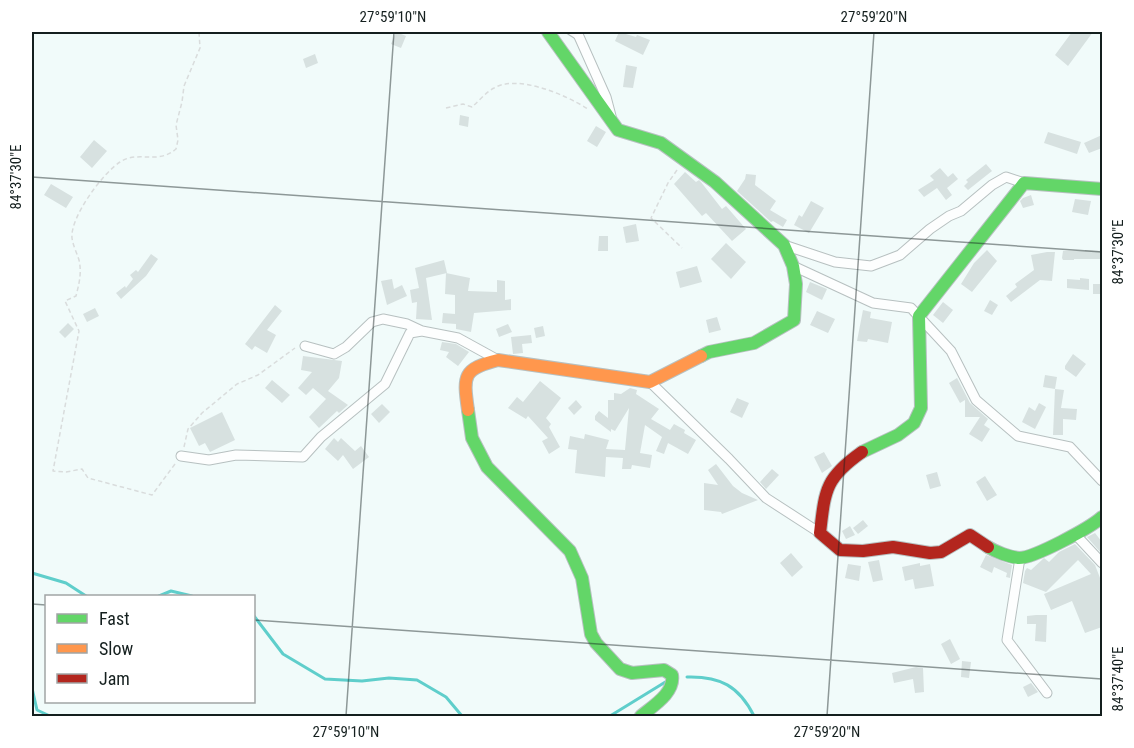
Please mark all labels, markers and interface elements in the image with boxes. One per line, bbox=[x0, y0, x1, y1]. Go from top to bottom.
text: 27°59'10"N bbox=[360, 8, 426, 26]
text: 27°59'20"N bbox=[841, 8, 907, 26]
text: 84°37'30"E bbox=[7, 145, 25, 209]
text: 84°37'30"E bbox=[1109, 220, 1127, 284]
legend bbox=[45, 595, 255, 703]
text: Fast bbox=[99, 608, 130, 629]
text: Slow bbox=[99, 638, 134, 659]
text: 84°37'40"E bbox=[1109, 647, 1127, 711]
text: Jam bbox=[99, 668, 130, 689]
text: 27°59'10"N bbox=[313, 723, 379, 741]
text: 27°59'20"N bbox=[794, 723, 860, 741]

